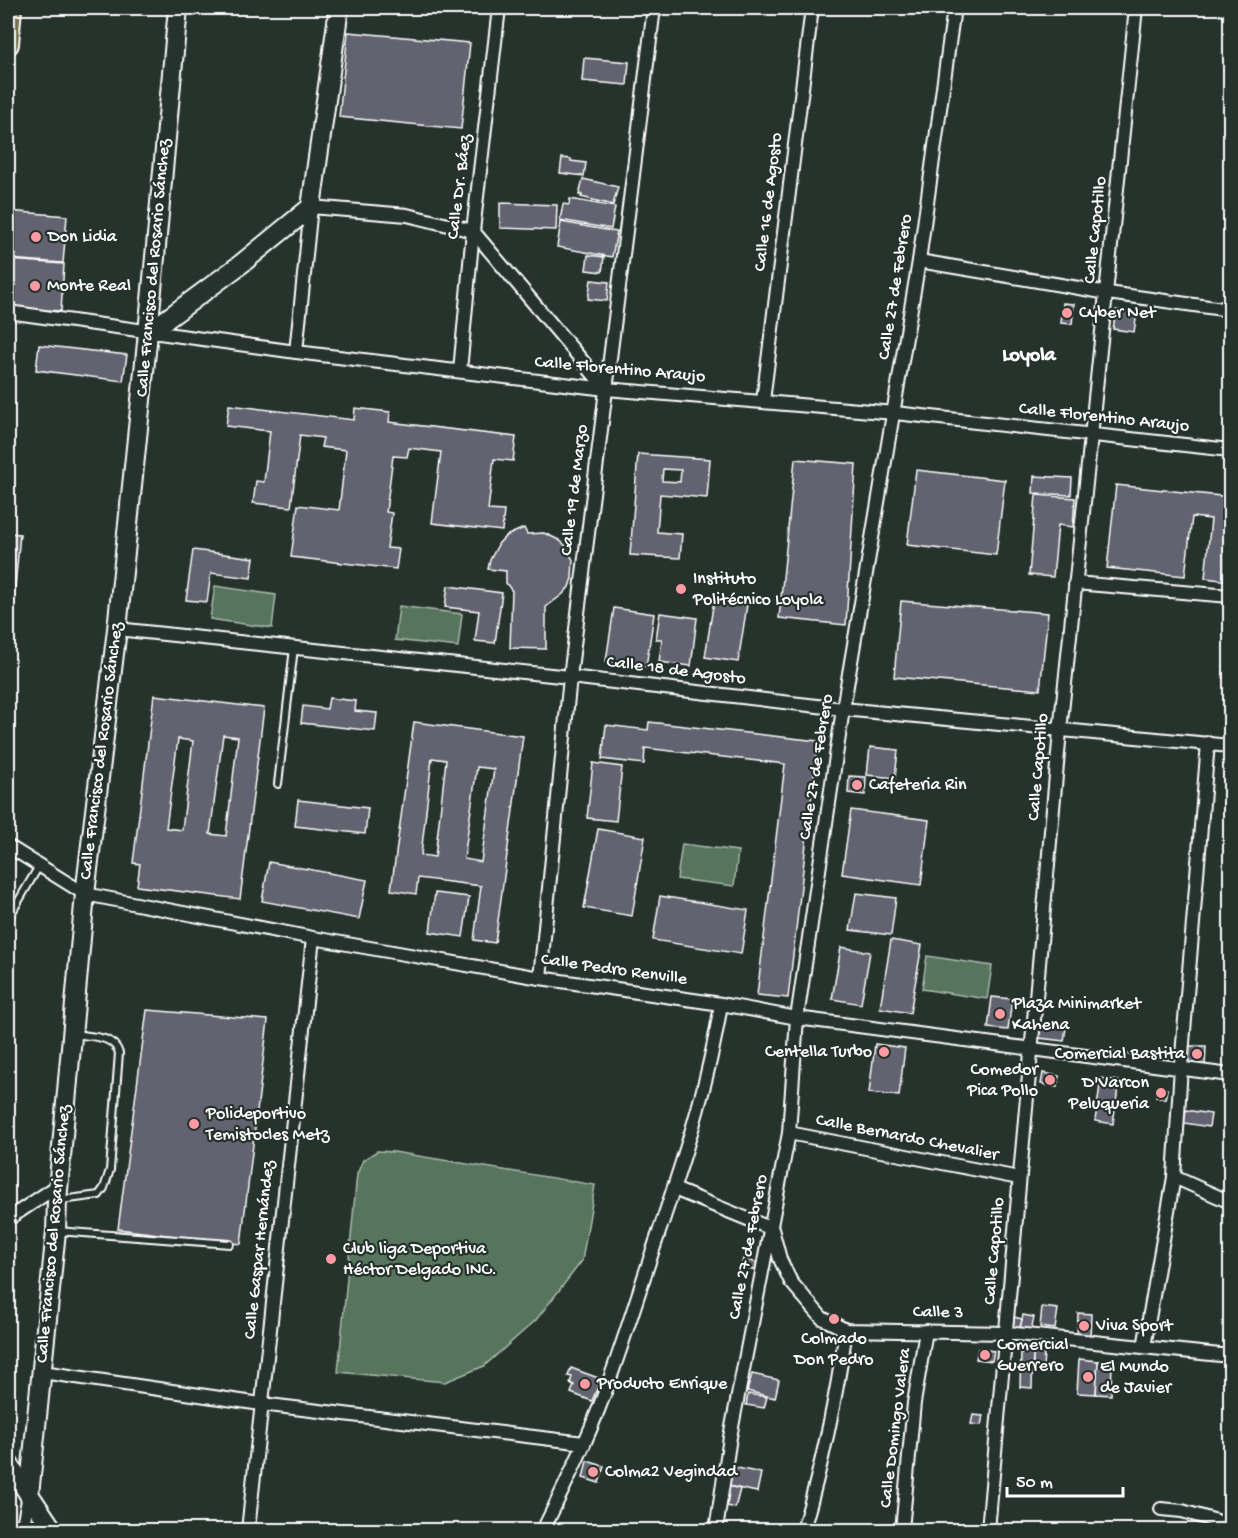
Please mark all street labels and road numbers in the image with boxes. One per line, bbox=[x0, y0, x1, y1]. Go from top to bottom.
street label: Calle 16 de Agosto bbox=[750, 131, 788, 273]
street label: Calle Dr. Báez bbox=[443, 132, 477, 241]
street label: Calle Francisco del Rosario Sánchez bbox=[132, 137, 176, 398]
street label: Calle Capotillo bbox=[1080, 175, 1112, 285]
street label: Calle 27 de Febrero bbox=[874, 213, 918, 361]
street label: Calle Florentino Araujo bbox=[534, 352, 706, 388]
street label: Calle Florentino Araujo bbox=[1018, 399, 1190, 437]
street label: Calle 19 de Marzo bbox=[557, 423, 593, 557]
street label: Calle Francisco del Rosario Sánchez bbox=[76, 620, 128, 881]
street label: Calle 18 de Agosto bbox=[605, 652, 747, 690]
street label: Calle 27 de Febrero bbox=[795, 693, 839, 841]
street label: Calle Capotillo bbox=[1024, 712, 1054, 822]
street label: Calle Pedro Renville bbox=[540, 949, 689, 991]
street label: Calle Francisco del Rosario Sánchez bbox=[32, 1103, 76, 1364]
street label: Calle Bernardo Chevalier bbox=[814, 1110, 1002, 1166]
street label: Calle Gaspar Hernández bbox=[240, 1159, 280, 1340]
street label: Calle 27 de Febrero bbox=[725, 1173, 773, 1321]
street label: Calle Capotillo bbox=[980, 1196, 1010, 1306]
street label: Calle 3 bbox=[913, 1302, 963, 1324]
street label: Calle Domingo Valera bbox=[876, 1346, 916, 1509]

